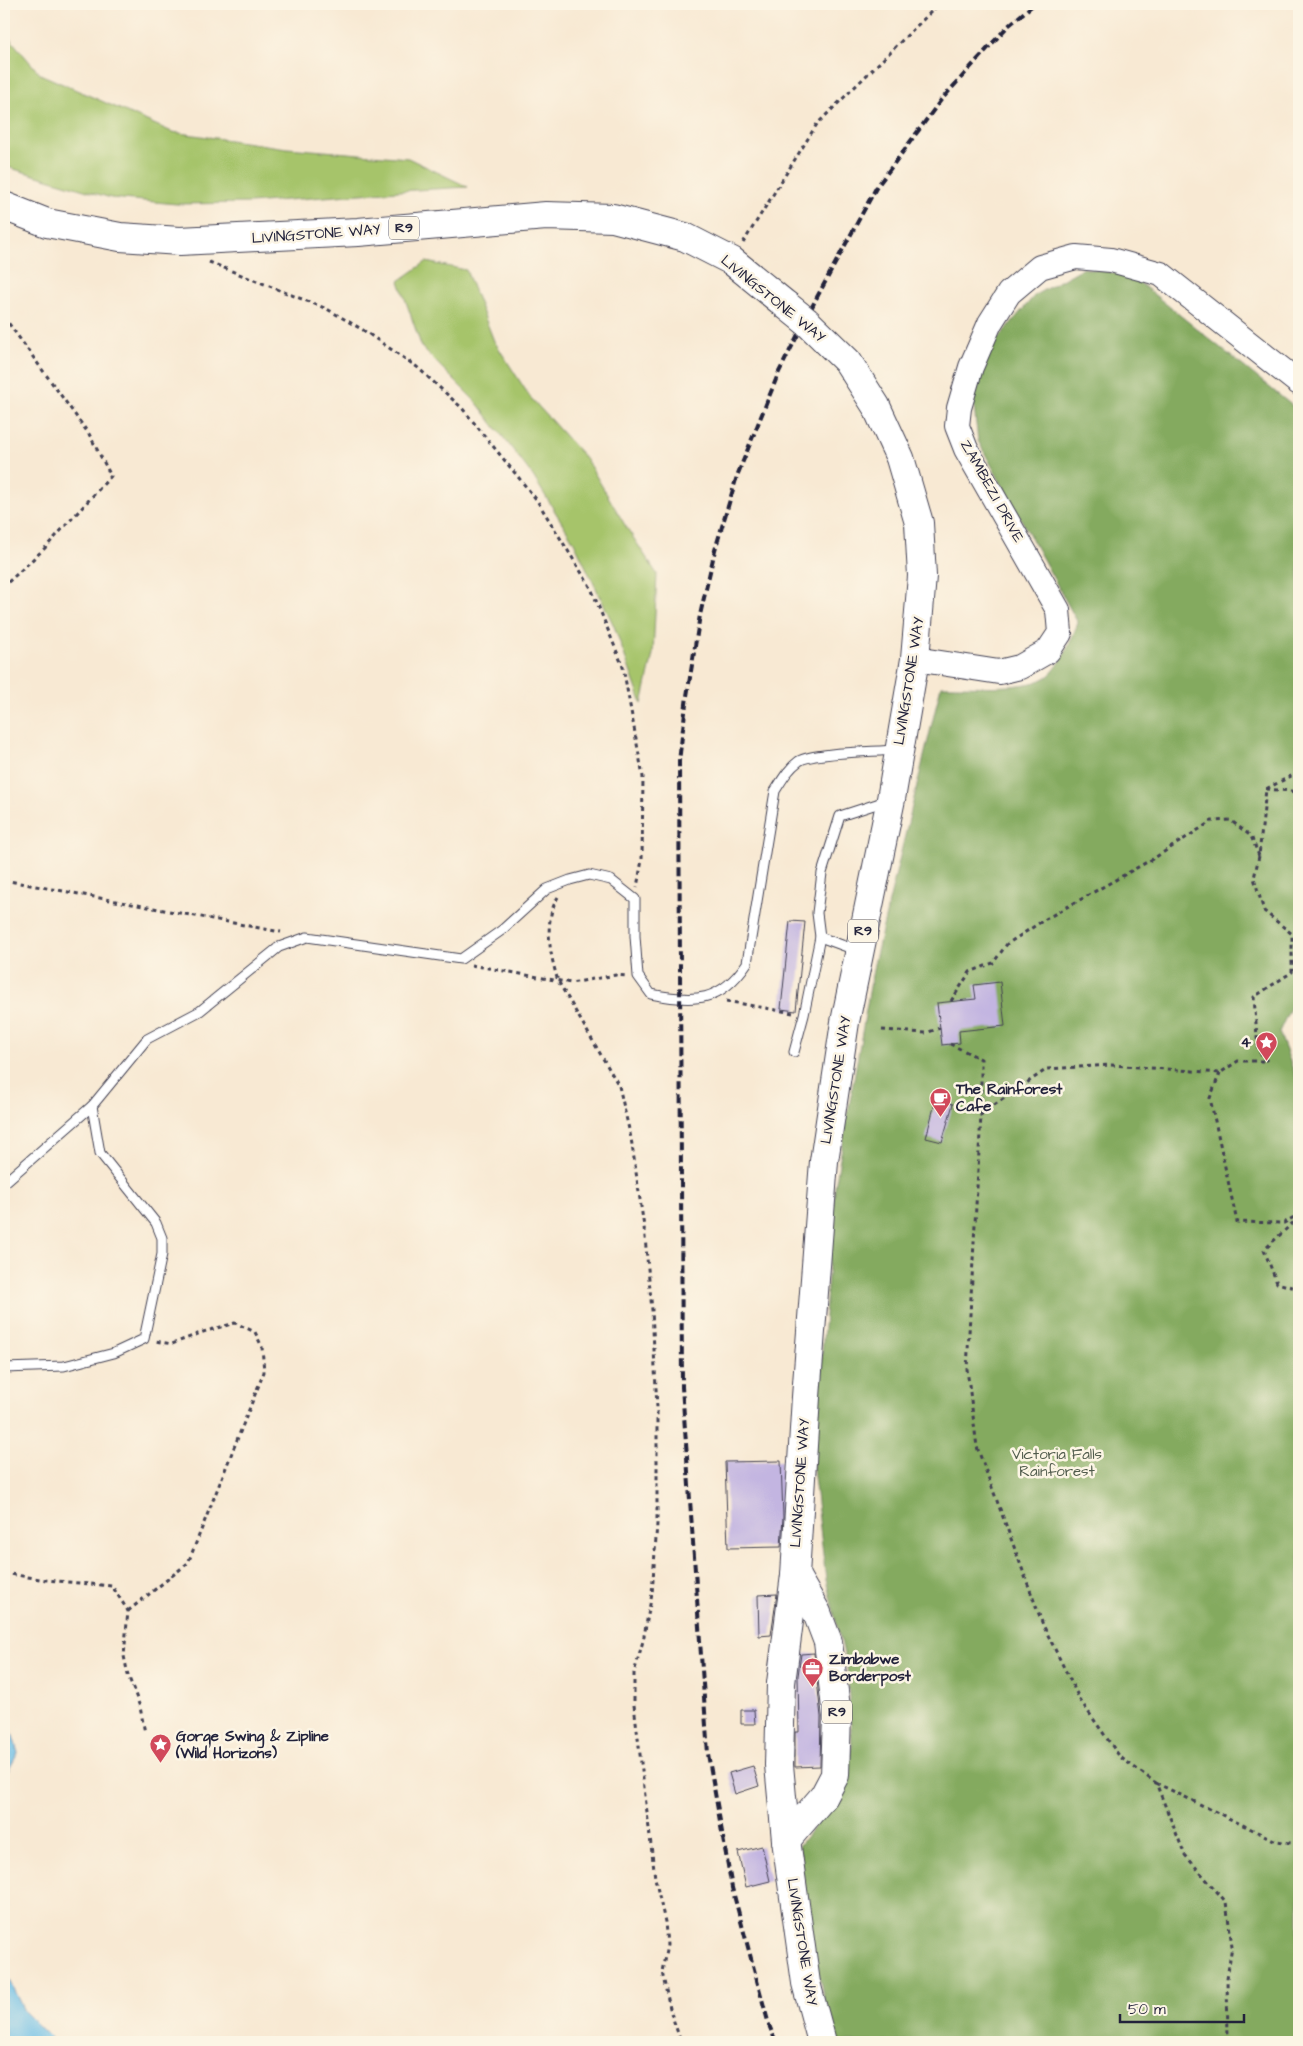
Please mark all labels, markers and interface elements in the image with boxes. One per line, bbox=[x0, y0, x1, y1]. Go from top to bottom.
road number: R9 bbox=[389, 217, 419, 240]
street label: LIVINGSTONE WAY bbox=[251, 219, 381, 249]
street label: LIVINGSTONE WAY bbox=[716, 250, 830, 348]
street label: ZAMBEZI DRIVE bbox=[955, 436, 1029, 546]
street label: LIVINGSTONE WAY bbox=[889, 616, 929, 746]
road number: R9 bbox=[848, 919, 878, 942]
street label: LIVINGSTONE WAY bbox=[816, 1015, 856, 1145]
place icon: 4 bbox=[1255, 1030, 1279, 1061]
place label: 4 bbox=[1241, 1032, 1252, 1053]
place label: The Rainforest Cafe bbox=[955, 1079, 1063, 1117]
cafe icon: The Rainforest Cafe bbox=[928, 1086, 952, 1117]
street label: LIVINGSTONE WAY bbox=[785, 1418, 815, 1548]
park label: Victoria Falls Rainforest bbox=[1012, 1444, 1103, 1482]
place label: Zimbabwe Borderpost bbox=[829, 1649, 912, 1687]
office icon: Zimbabwe Borderpost bbox=[801, 1656, 825, 1687]
road number: R9 bbox=[822, 1700, 852, 1724]
place label: Gorge Swing & Zipline (Wild Horizons) bbox=[175, 1726, 329, 1764]
place icon: Gorge Swing & Zipline (Wild Horizons) bbox=[148, 1733, 172, 1764]
street label: LIVINGSTONE WAY bbox=[782, 1877, 822, 2007]
scale bar bbox=[1120, 1991, 1244, 2023]
text: 50 m bbox=[1128, 1999, 1166, 2020]

